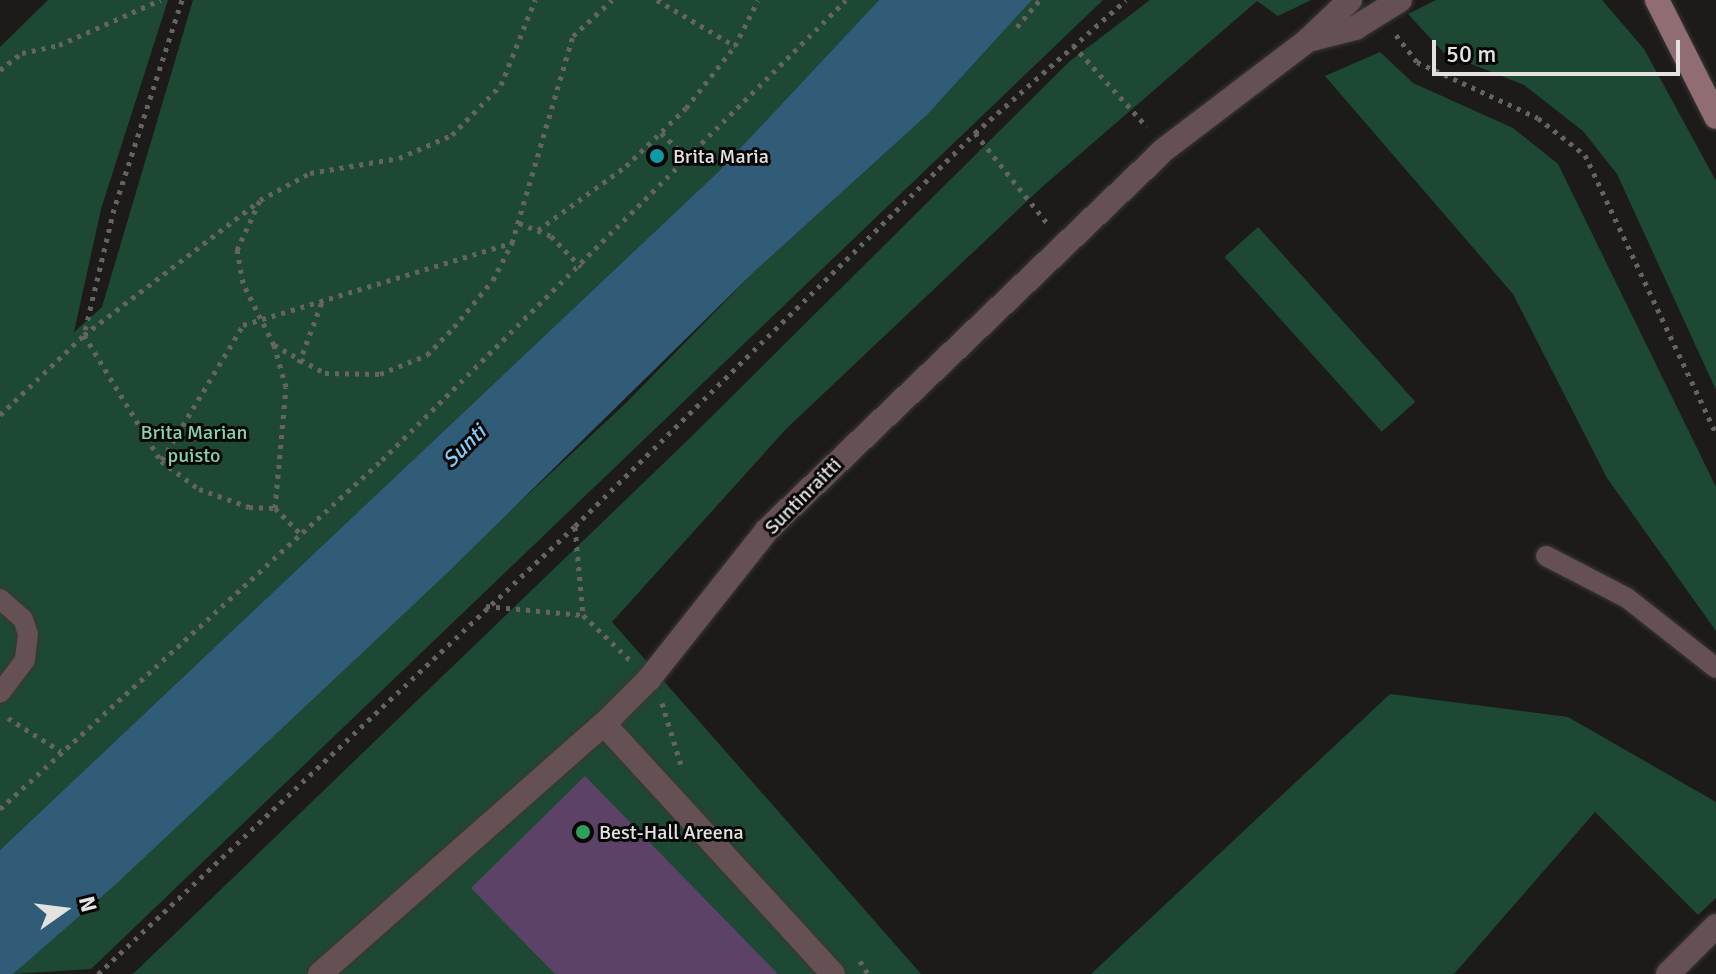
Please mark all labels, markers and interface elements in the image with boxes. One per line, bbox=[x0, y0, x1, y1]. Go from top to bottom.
scale bar bbox=[1436, 24, 1684, 74]
text: 50 m bbox=[1446, 39, 1496, 69]
place label: Brita Maria bbox=[673, 144, 769, 168]
marker: Brita Maria bbox=[648, 147, 666, 165]
water label: Sunti bbox=[437, 419, 491, 473]
park label: Brita Marian puisto bbox=[141, 420, 247, 467]
street label: Suntinraitti bbox=[760, 453, 846, 539]
place label: Best‑Hall Areena bbox=[599, 820, 744, 844]
marker: Best‑Hall Areena bbox=[574, 823, 592, 841]
north arrow bbox=[24, 870, 104, 950]
text: N bbox=[73, 893, 103, 915]

